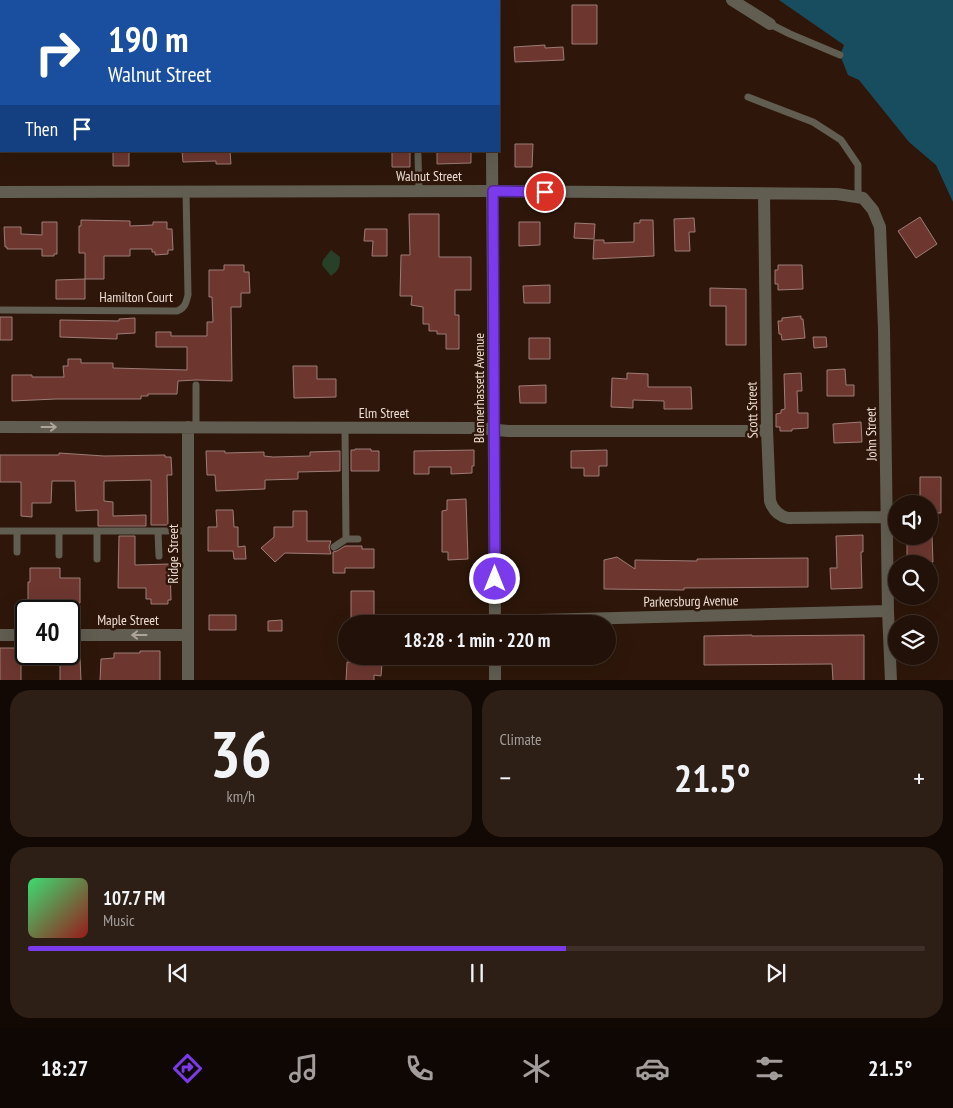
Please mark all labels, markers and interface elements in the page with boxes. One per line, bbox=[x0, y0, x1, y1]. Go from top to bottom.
text: 190 m bbox=[108, 16, 189, 62]
icon: right bbox=[25, 20, 90, 85]
text: Walnut Street bbox=[108, 60, 211, 88]
icon: arrive bbox=[68, 115, 96, 143]
text: Then bbox=[25, 117, 58, 141]
street label: Walnut Street bbox=[396, 167, 462, 185]
pin bbox=[524, 171, 566, 213]
icon: arrive bbox=[531, 178, 559, 206]
street label: Hamilton Court bbox=[99, 288, 173, 306]
street label: Blennerhassett Avenue bbox=[470, 333, 488, 443]
street label: Scott Street bbox=[743, 381, 761, 438]
street label: Elm Street bbox=[359, 404, 409, 422]
street label: John Street bbox=[862, 407, 880, 462]
one-way arrow bbox=[40, 422, 56, 432]
map controls bbox=[888, 495, 938, 665]
button: sound bbox=[888, 495, 938, 545]
street label: Ridge Street bbox=[164, 524, 182, 584]
position arrow bbox=[468, 552, 520, 604]
button: search bbox=[888, 555, 938, 605]
street label: Parkersburg Avenue bbox=[643, 591, 739, 611]
speed limit sign: 40 bbox=[15, 600, 80, 665]
street label: Maple Street bbox=[97, 611, 159, 629]
button: layers bbox=[888, 615, 938, 665]
text: 18:28 · 1 min · 220 m bbox=[404, 628, 550, 652]
one-way arrow bbox=[131, 630, 148, 640]
text: 36 bbox=[210, 711, 272, 795]
text: Climate bbox=[500, 729, 542, 749]
text: 21.5° bbox=[674, 753, 750, 802]
text: − bbox=[500, 759, 511, 796]
text: + bbox=[913, 759, 925, 796]
text: km/h bbox=[227, 786, 255, 806]
text: 107.7 FM bbox=[103, 886, 165, 910]
text: Music bbox=[103, 910, 135, 930]
icon: previous bbox=[164, 959, 192, 987]
icon: pause bbox=[463, 959, 491, 987]
icon: next bbox=[762, 959, 790, 987]
icon: directions bbox=[170, 1051, 205, 1086]
icon: music bbox=[286, 1051, 321, 1086]
icon: phone bbox=[402, 1051, 437, 1086]
icon: climate bbox=[519, 1051, 554, 1086]
icon: car bbox=[635, 1051, 670, 1086]
icon: filters bbox=[752, 1051, 787, 1086]
text: 18:27 bbox=[41, 1054, 88, 1082]
text: 21.5° bbox=[868, 1054, 912, 1082]

